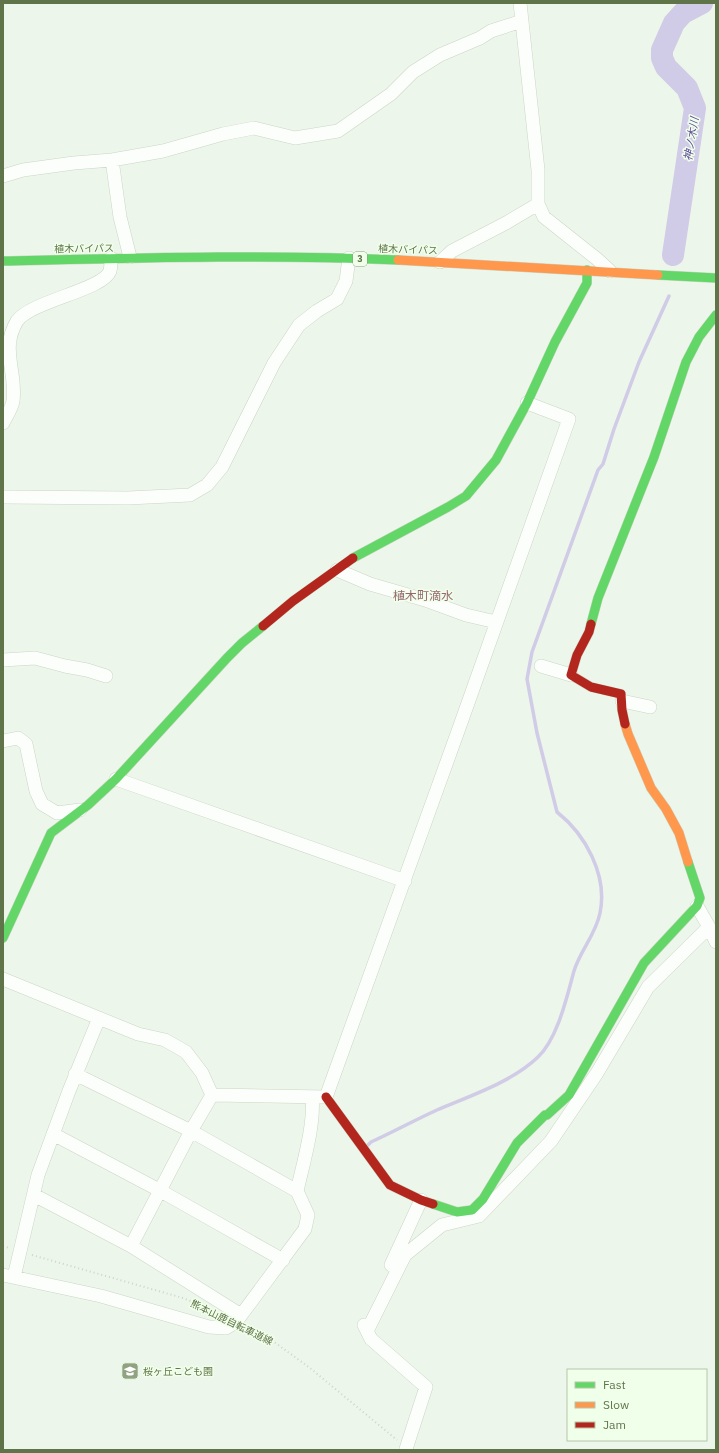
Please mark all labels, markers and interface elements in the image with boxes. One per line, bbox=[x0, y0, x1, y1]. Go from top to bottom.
water label: 神ノ木川 bbox=[681, 115, 702, 162]
street label: 植木バイパス bbox=[54, 241, 114, 256]
street label: 植木バイパス bbox=[378, 242, 438, 257]
road number: 3 bbox=[353, 252, 367, 266]
district label: 植木町滴水 bbox=[393, 588, 453, 603]
street label: 熊本山鹿自転車道線 bbox=[188, 1297, 275, 1348]
school or university icon: 桜ヶ丘こども園 bbox=[120, 1361, 140, 1381]
place label: 桜ヶ丘こども園 bbox=[143, 1365, 213, 1378]
legend bbox=[567, 1369, 707, 1441]
text: Fast bbox=[603, 1377, 626, 1392]
text: Slow bbox=[603, 1397, 629, 1412]
text: Jam bbox=[603, 1417, 626, 1432]

